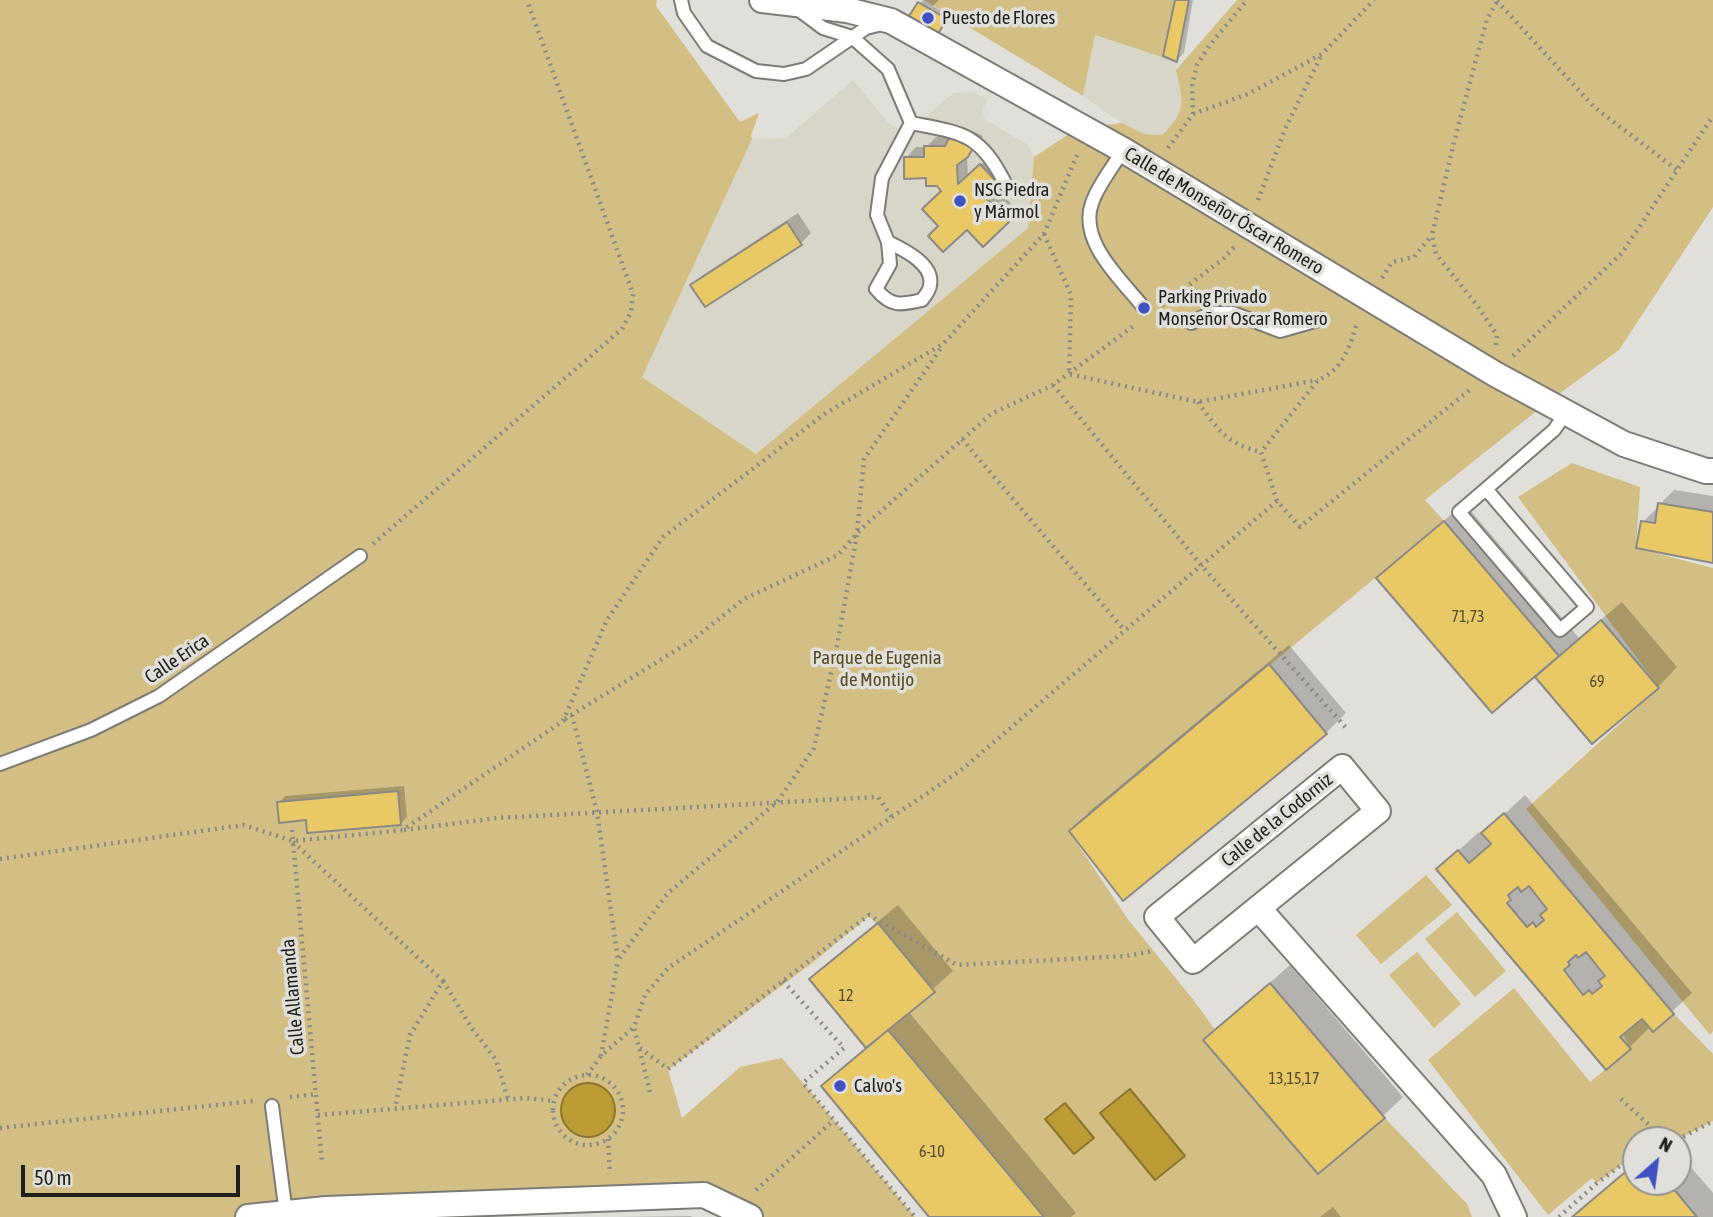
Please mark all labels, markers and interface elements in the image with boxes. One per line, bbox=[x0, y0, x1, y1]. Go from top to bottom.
place label: Puesto de Flores bbox=[942, 7, 1055, 29]
marker: Puesto de Flores bbox=[920, 10, 936, 26]
street label: Calle de Monseñor Óscar Romero bbox=[1120, 142, 1328, 280]
place label: NSC Piedra y Mármol bbox=[974, 179, 1049, 223]
marker: NSC Piedra y Mármol bbox=[952, 193, 968, 209]
place label: Parking Privado Monseñor Oscar Romero bbox=[1158, 286, 1328, 330]
marker: Parking Privado Monseñor Oscar Romero bbox=[1136, 300, 1152, 316]
house number: 71,73 bbox=[1452, 607, 1484, 627]
street label: Calle Erica bbox=[141, 629, 213, 689]
park label: Parque de Eugenia de Montijo bbox=[812, 647, 942, 691]
house number: 69 bbox=[1589, 672, 1605, 692]
street label: Calle de la Codorniz bbox=[1217, 768, 1337, 872]
street label: Calle Allamanda bbox=[277, 938, 309, 1056]
house number: 12 bbox=[838, 986, 854, 1006]
house number: 13,15,17 bbox=[1269, 1069, 1319, 1089]
place label: Calvo's bbox=[854, 1075, 902, 1097]
marker: Calvo's bbox=[832, 1078, 848, 1094]
north arrow bbox=[1622, 1126, 1692, 1196]
text: N bbox=[1656, 1132, 1676, 1157]
house number: 6-10 bbox=[919, 1142, 945, 1162]
scale bar bbox=[24, 1150, 243, 1194]
text: 50 m bbox=[34, 1165, 72, 1189]

